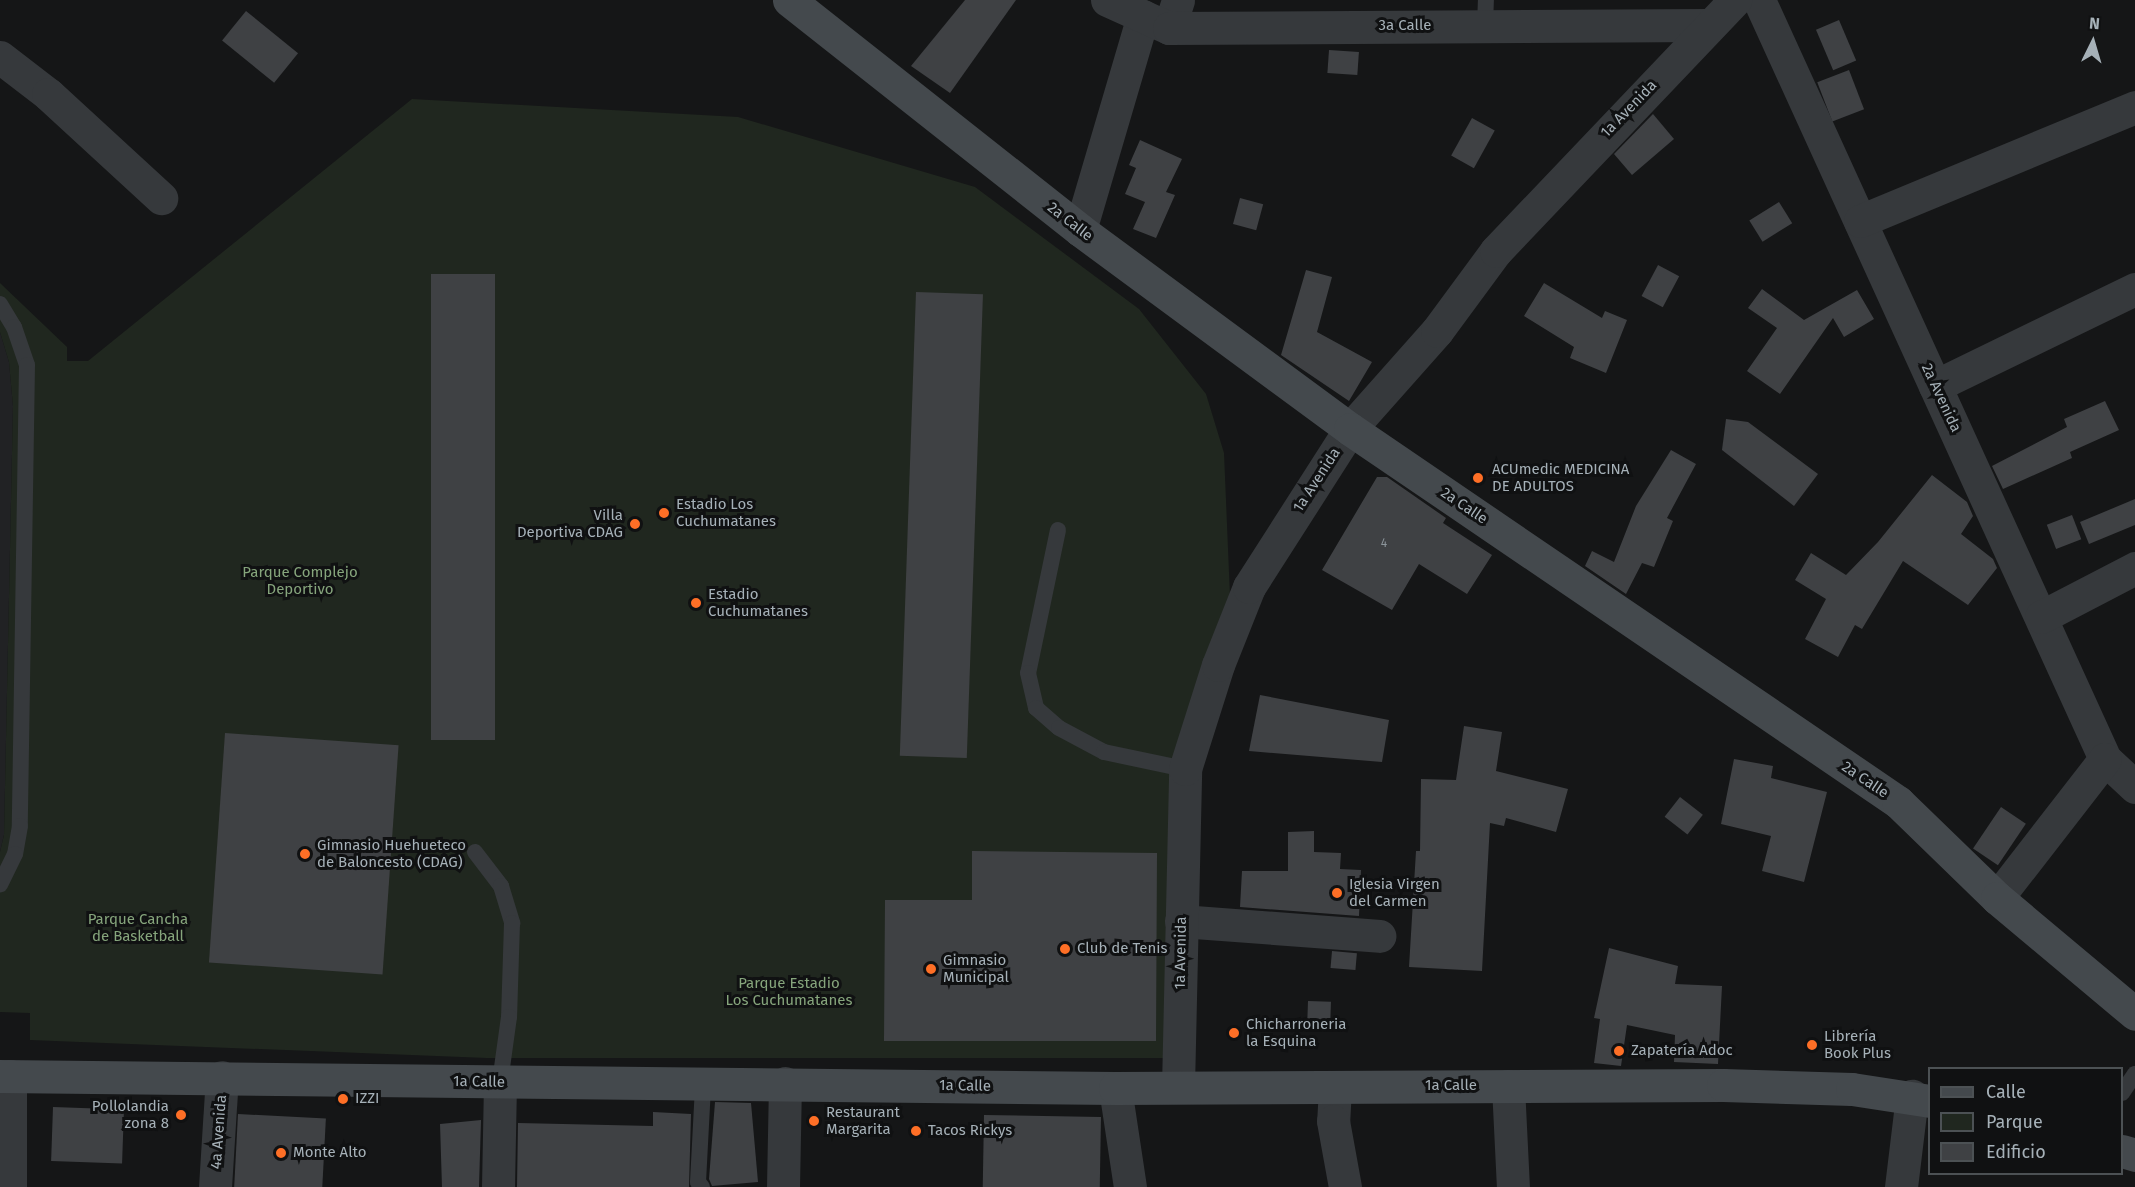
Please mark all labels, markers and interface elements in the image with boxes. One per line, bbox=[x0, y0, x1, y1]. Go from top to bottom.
north arrow bbox=[2063, 12, 2123, 72]
text: N bbox=[2088, 14, 2101, 33]
street label: 3a Calle bbox=[1379, 17, 1431, 35]
street label: 1a Avenida bbox=[1597, 77, 1661, 141]
street label: 2a Calle bbox=[1044, 199, 1096, 245]
street label: 2a Avenida bbox=[1917, 361, 1965, 435]
street label: 1a Avenida bbox=[1290, 445, 1344, 515]
place label: ACUmedic MEDICINA DE ADULTOS bbox=[1492, 460, 1629, 495]
marker: ACUmedic MEDICINA DE ADULTOS bbox=[1469, 469, 1487, 487]
street label: 2a Calle bbox=[1437, 484, 1491, 528]
place label: Estadio Los Cuchumatanes bbox=[676, 495, 776, 530]
place label: Villa Deportiva CDAG bbox=[517, 506, 623, 541]
marker: Estadio Los Cuchumatanes bbox=[657, 506, 671, 520]
marker: Villa Deportiva CDAG bbox=[628, 517, 642, 531]
house number: 4 bbox=[1381, 537, 1387, 551]
park label: Parque Complejo Deportivo bbox=[242, 563, 358, 598]
place label: Estadio Cuchumatanes bbox=[708, 585, 808, 620]
marker: Estadio Cuchumatanes bbox=[689, 596, 703, 610]
street label: 2a Calle bbox=[1838, 758, 1892, 802]
place label: Gimnasio Huehueteco de Baloncesto (CDAG) bbox=[317, 836, 466, 871]
marker: Gimnasio Huehueteco de Baloncesto (CDAG) bbox=[298, 847, 312, 861]
place label: Iglesia Virgen del Carmen bbox=[1349, 875, 1440, 910]
marker: Iglesia Virgen del Carmen bbox=[1330, 886, 1344, 900]
park label: Parque Cancha de Basketball bbox=[88, 910, 188, 945]
street label: 1a Avenida bbox=[1171, 916, 1191, 990]
place label: Club de Tenis bbox=[1077, 940, 1168, 958]
marker: Club de Tenis bbox=[1058, 942, 1072, 956]
place label: Gimnasio Municipal bbox=[943, 951, 1009, 986]
marker: Gimnasio Municipal bbox=[924, 962, 938, 976]
park label: Parque Estadio Los Cuchumatanes bbox=[726, 974, 852, 1009]
place label: Chicharroneria la Esquina bbox=[1246, 1015, 1346, 1050]
marker: Chicharroneria la Esquina bbox=[1227, 1026, 1241, 1040]
place label: Librería Book Plus bbox=[1824, 1027, 1891, 1062]
marker: Librería Book Plus bbox=[1805, 1038, 1819, 1052]
place label: Zapatería Adoc bbox=[1631, 1042, 1733, 1060]
marker: Zapatería Adoc bbox=[1612, 1044, 1626, 1058]
legend bbox=[1928, 1067, 2123, 1175]
street label: 1a Calle bbox=[453, 1073, 505, 1091]
street label: 1a Calle bbox=[939, 1077, 991, 1095]
street label: 1a Calle bbox=[1425, 1077, 1477, 1095]
text: Calle bbox=[1986, 1081, 2026, 1103]
place label: IZZI bbox=[355, 1090, 379, 1108]
marker: IZZI bbox=[336, 1092, 350, 1106]
street label: 4a Avenida bbox=[207, 1094, 231, 1170]
place label: Pollolandia zona 8 bbox=[92, 1097, 169, 1132]
place label: Restaurant Margarita bbox=[826, 1103, 900, 1138]
marker: Pollolandia zona 8 bbox=[174, 1108, 188, 1122]
text: Parque bbox=[1986, 1111, 2043, 1133]
marker: Restaurant Margarita bbox=[807, 1114, 821, 1128]
place label: Tacos Rickys bbox=[928, 1122, 1012, 1140]
marker: Tacos Rickys bbox=[909, 1124, 923, 1138]
text: Edificio bbox=[1986, 1141, 2046, 1163]
place label: Monte Alto bbox=[293, 1144, 366, 1162]
marker: Monte Alto bbox=[274, 1146, 288, 1160]

